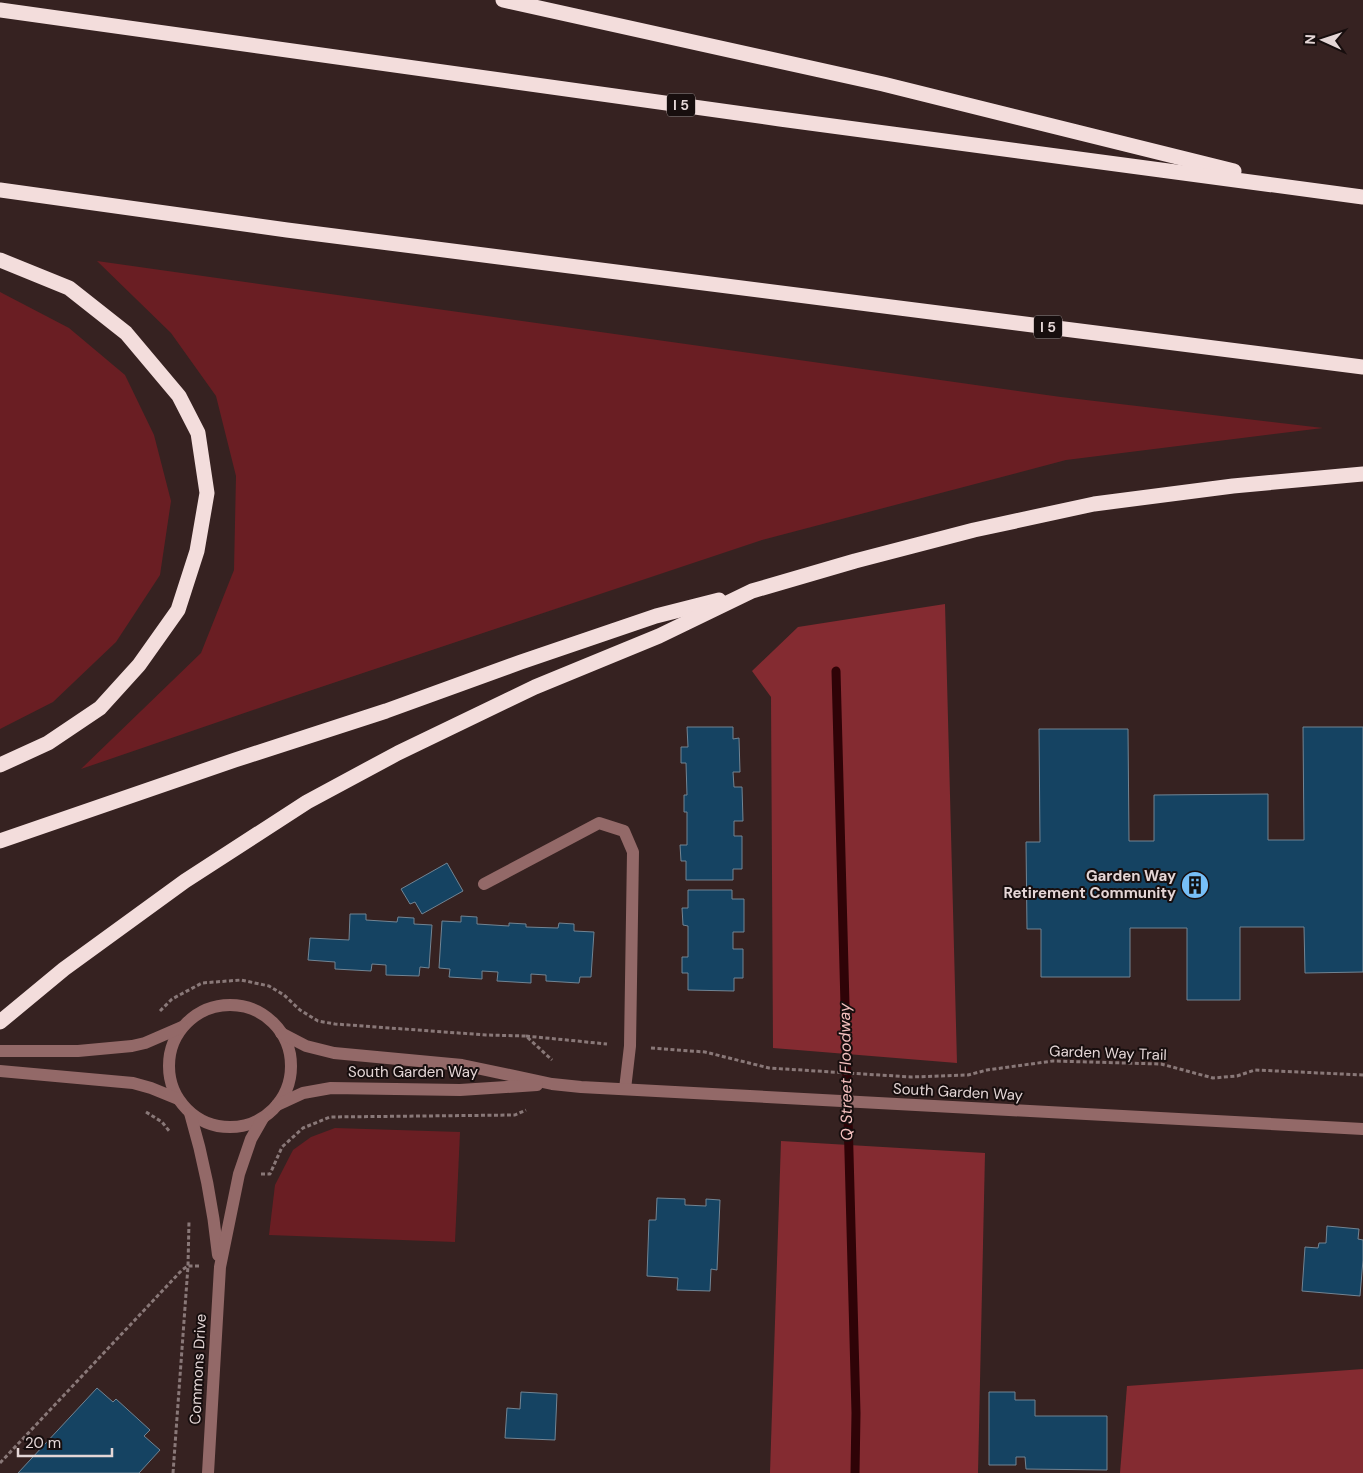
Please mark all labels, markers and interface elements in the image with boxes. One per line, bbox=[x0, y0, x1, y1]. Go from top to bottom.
north arrow bbox=[1298, 15, 1348, 65]
text: N bbox=[1301, 34, 1319, 45]
road number: I 5 bbox=[667, 94, 695, 116]
road number: I 5 bbox=[1034, 316, 1062, 338]
place label: Garden Way Retirement Community bbox=[1003, 866, 1176, 903]
building icon: Garden Way Retirement Community bbox=[1180, 870, 1210, 900]
water label: Q Street Floodway bbox=[834, 1002, 857, 1141]
street label: Garden Way Trail bbox=[1049, 1041, 1167, 1065]
street label: South Garden Way bbox=[348, 1062, 479, 1082]
street label: South Garden Way bbox=[893, 1079, 1024, 1105]
street label: Commons Drive bbox=[185, 1313, 211, 1425]
scale bar bbox=[18, 1426, 111, 1458]
text: 20 m bbox=[25, 1433, 61, 1453]

